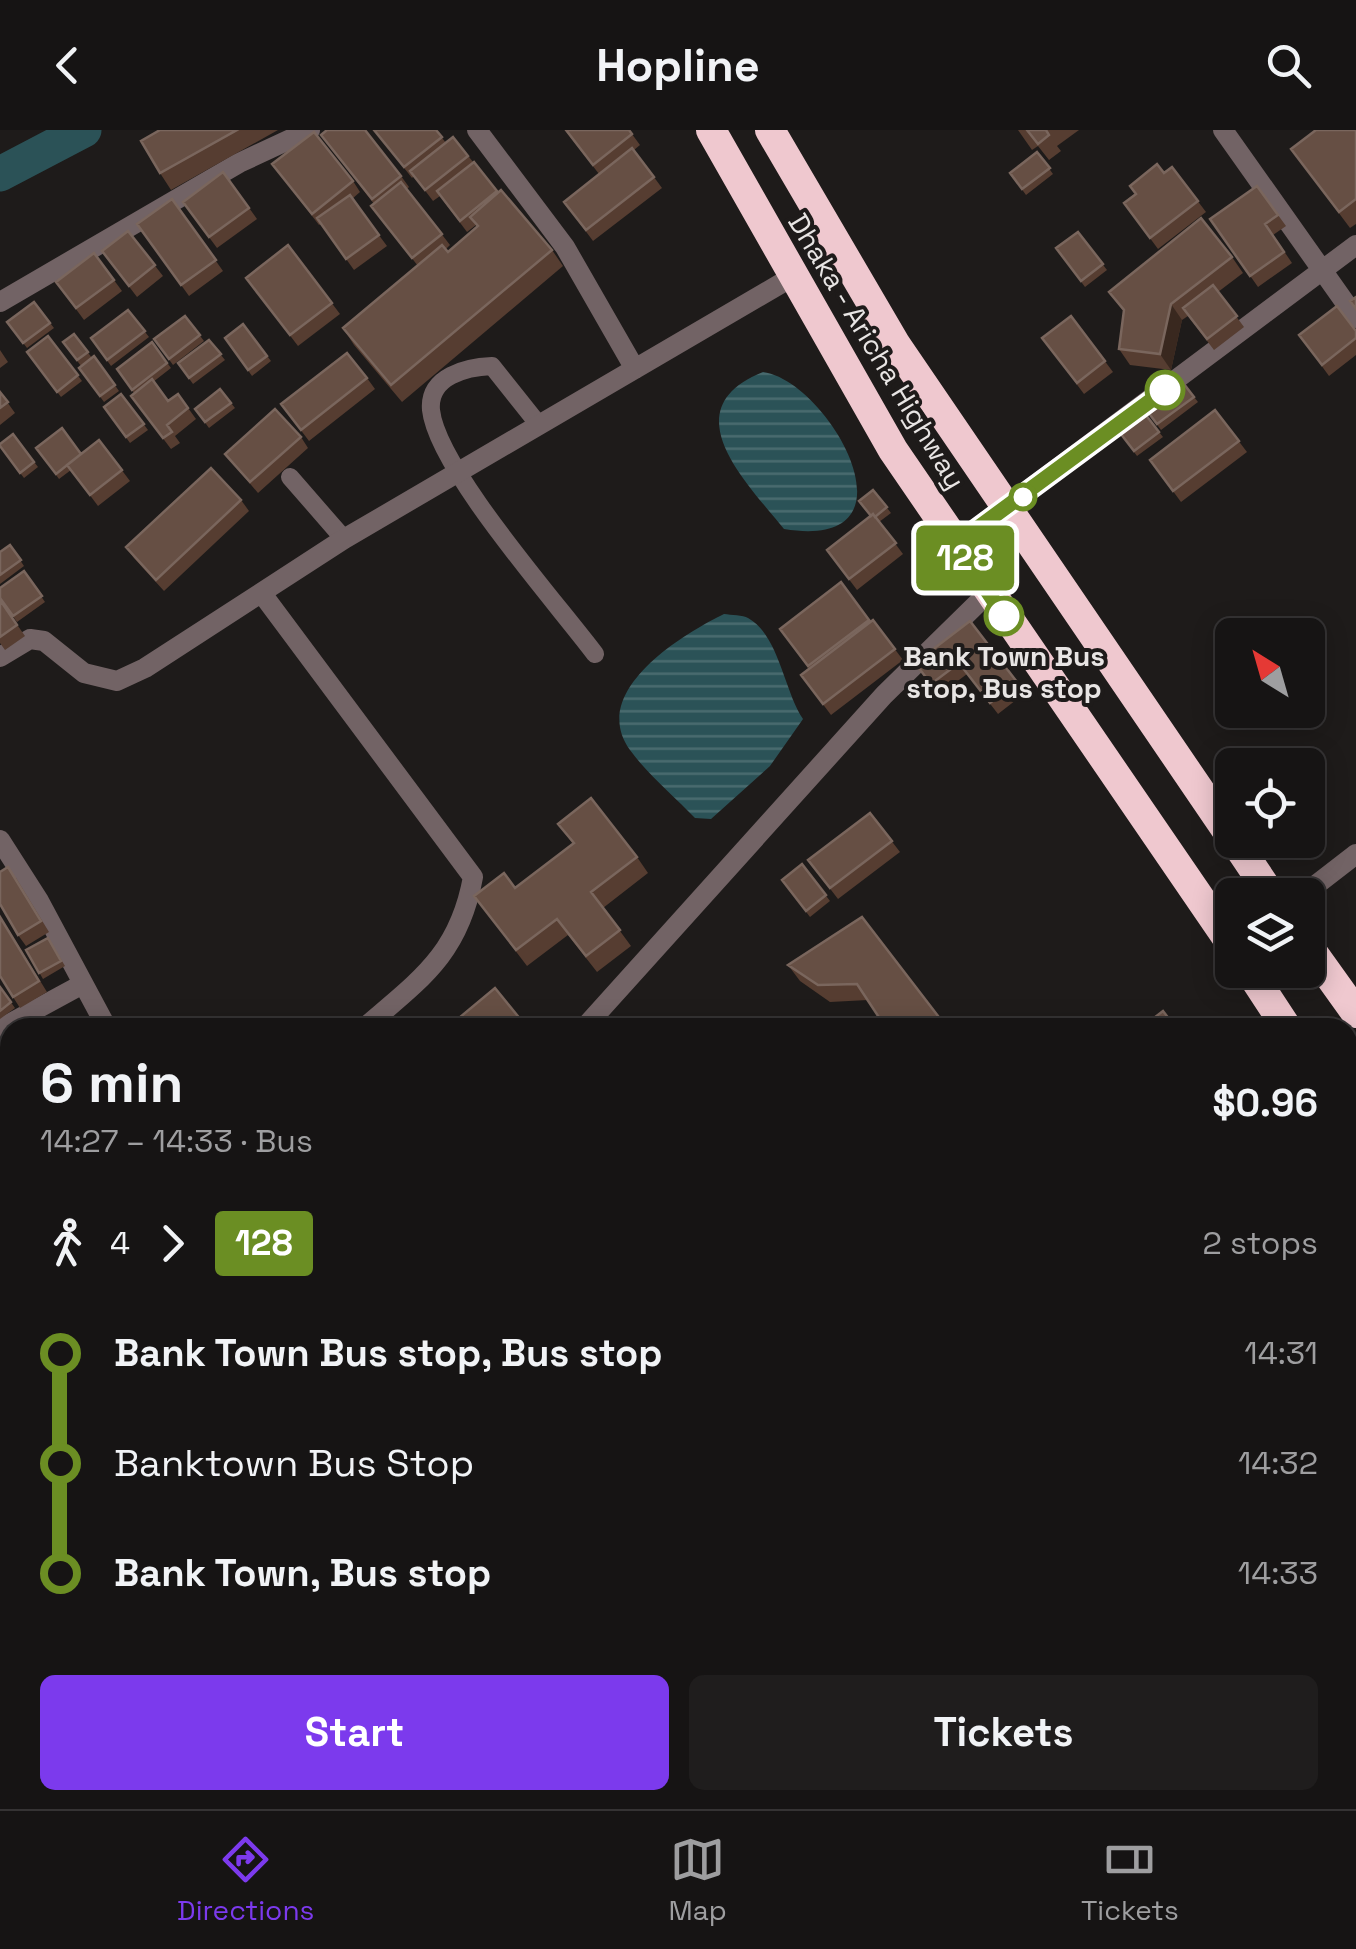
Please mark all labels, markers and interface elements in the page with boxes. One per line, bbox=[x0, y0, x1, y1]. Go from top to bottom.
text: Hopline bbox=[596, 37, 760, 94]
icon: back bbox=[40, 38, 95, 93]
icon: search bbox=[1261, 38, 1316, 93]
street label: Dhaka - Aricha Highway bbox=[780, 207, 974, 495]
unlabelled marker bbox=[1146, 371, 1184, 409]
unlabelled marker bbox=[1010, 484, 1036, 510]
line badge: 128 bbox=[908, 526, 1022, 590]
text: 128 bbox=[936, 536, 994, 580]
marker: Bank Town Bus stop, Bus stop bbox=[985, 597, 1023, 635]
north arrow bbox=[1215, 618, 1325, 728]
map controls bbox=[1215, 618, 1325, 988]
place label: Bank Town Bus stop, Bus stop bbox=[903, 638, 1105, 706]
button: locate bbox=[1215, 748, 1325, 858]
button: layers bbox=[1215, 878, 1325, 988]
text: 6 min bbox=[40, 1048, 183, 1118]
text: $0.96 bbox=[1213, 1079, 1318, 1127]
text: 14:27 – 14:33 · Bus bbox=[40, 1121, 313, 1161]
icon: walk bbox=[40, 1216, 95, 1271]
icon: forward bbox=[145, 1216, 200, 1271]
text: 128 bbox=[235, 1221, 293, 1265]
text: 4 bbox=[110, 1223, 130, 1263]
text: 2 stops bbox=[1203, 1223, 1318, 1263]
text: Bank Town Bus stop, Bus stop bbox=[114, 1329, 663, 1377]
text: 14:31 bbox=[1244, 1333, 1318, 1373]
text: Banktown Bus Stop bbox=[114, 1439, 474, 1487]
text: 14:32 bbox=[1238, 1443, 1318, 1483]
text: Bank Town, Bus stop bbox=[114, 1549, 491, 1597]
text: 14:33 bbox=[1238, 1553, 1318, 1593]
button: Start bbox=[40, 1675, 669, 1790]
button: Tickets bbox=[689, 1675, 1318, 1790]
tab: Directions bbox=[177, 1832, 314, 1928]
tab: Map bbox=[669, 1832, 727, 1928]
tab: Tickets bbox=[1081, 1832, 1179, 1928]

